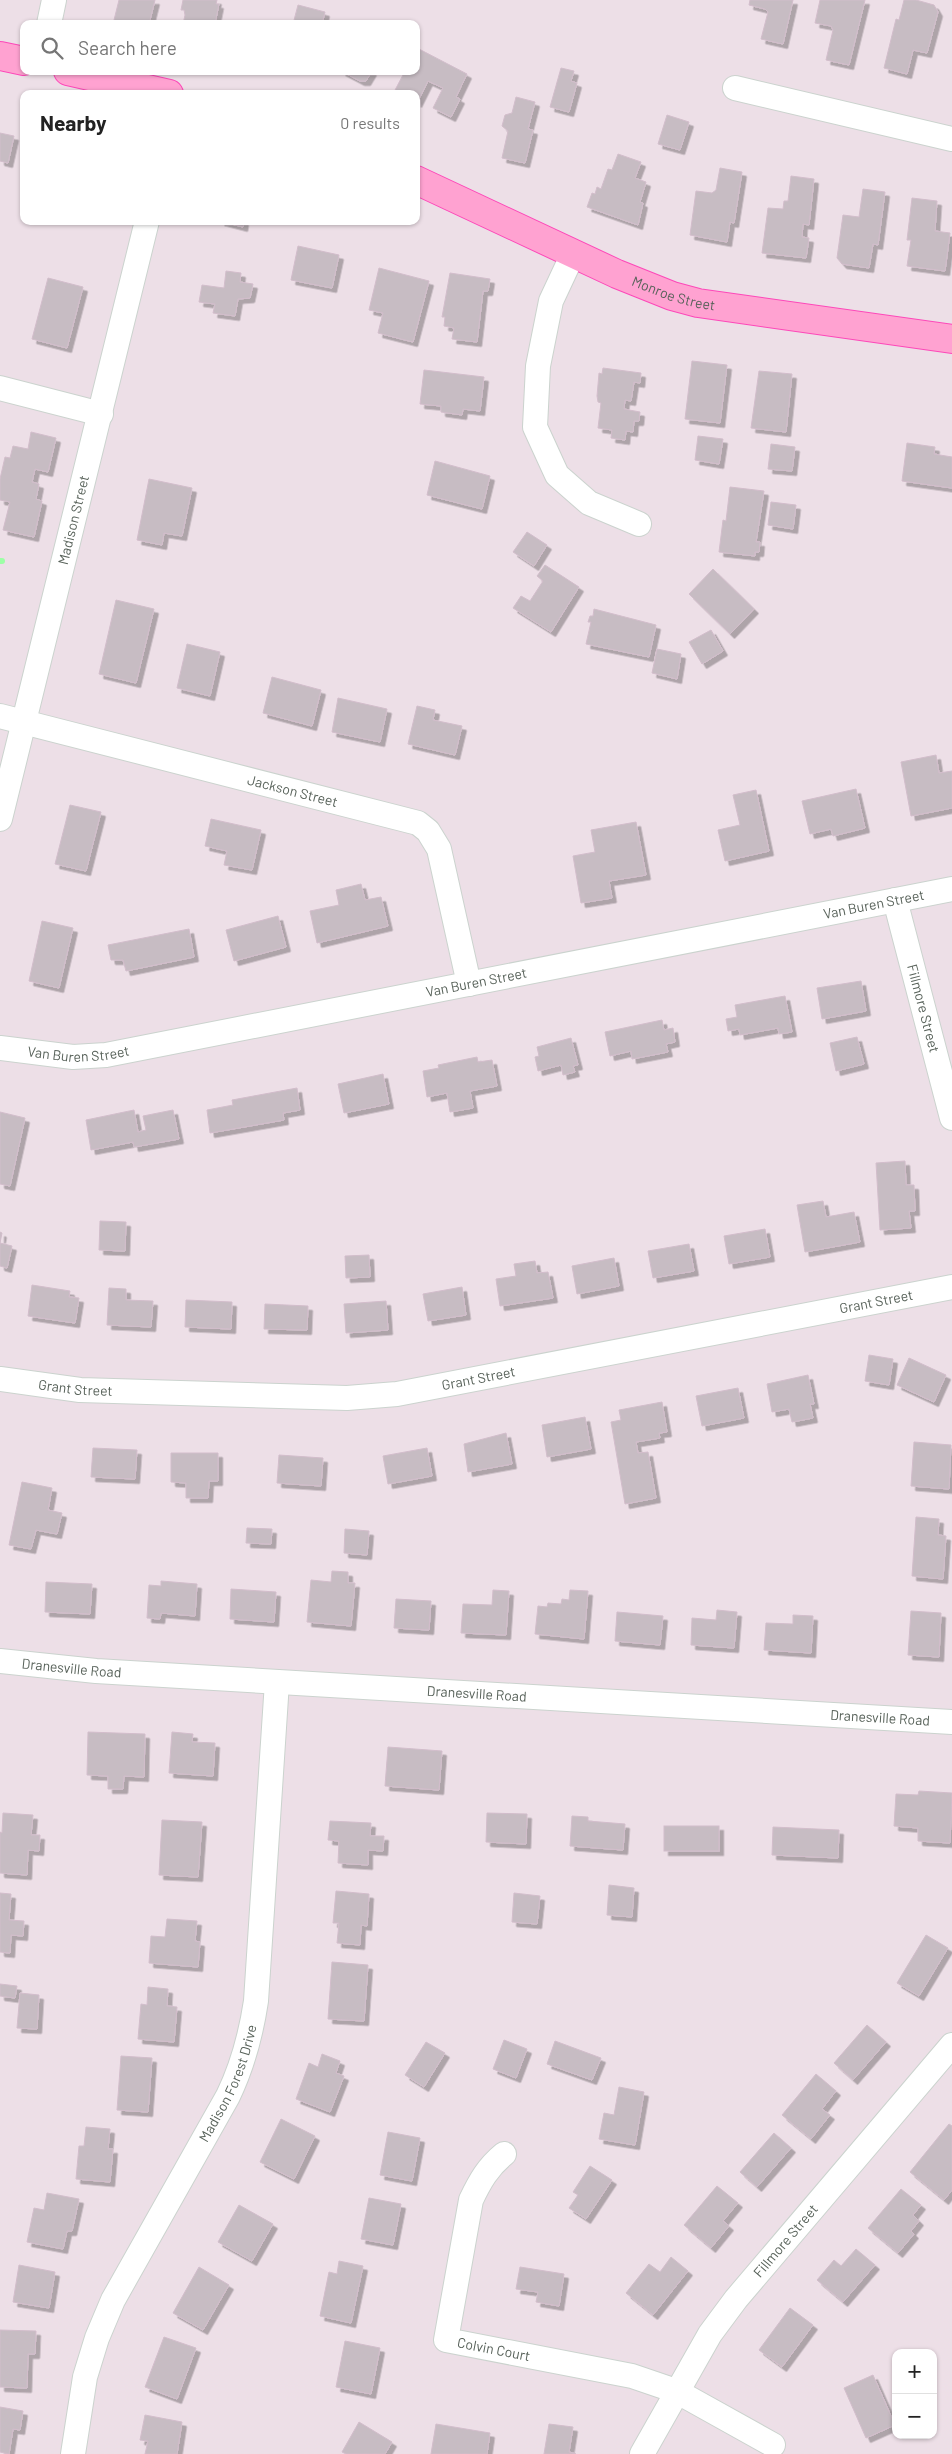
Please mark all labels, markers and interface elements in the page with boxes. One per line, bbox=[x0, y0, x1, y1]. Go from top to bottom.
search box bbox=[20, 20, 420, 75]
icon: search bbox=[38, 34, 66, 62]
text: Search here bbox=[78, 36, 177, 59]
text: Nearby bbox=[40, 110, 106, 135]
text: 0 results bbox=[340, 113, 400, 132]
street label: Monroe Street bbox=[630, 272, 716, 313]
street label: Madison Street bbox=[54, 473, 92, 566]
street label: Jackson Street bbox=[246, 771, 340, 810]
street label: Van Buren Street bbox=[822, 886, 926, 922]
street label: Fillmore Street bbox=[904, 962, 944, 1054]
street label: Van Buren Street bbox=[424, 964, 528, 1000]
street label: Van Buren Street bbox=[27, 1042, 131, 1065]
street label: Grant Street bbox=[838, 1286, 914, 1317]
street label: Grant Street bbox=[440, 1362, 517, 1393]
street label: Grant Street bbox=[37, 1375, 113, 1399]
street label: Dranesville Road bbox=[21, 1654, 122, 1681]
street label: Dranesville Road bbox=[426, 1682, 527, 1705]
street label: Dranesville Road bbox=[830, 1706, 931, 1729]
street label: Madison Forest Drive bbox=[195, 2023, 260, 2145]
street label: Fillmore Street bbox=[749, 2200, 821, 2280]
street label: Colvin Court bbox=[456, 2333, 532, 2364]
map controls bbox=[892, 2349, 937, 2439]
button: + bbox=[892, 2349, 937, 2394]
button: − bbox=[892, 2394, 937, 2439]

